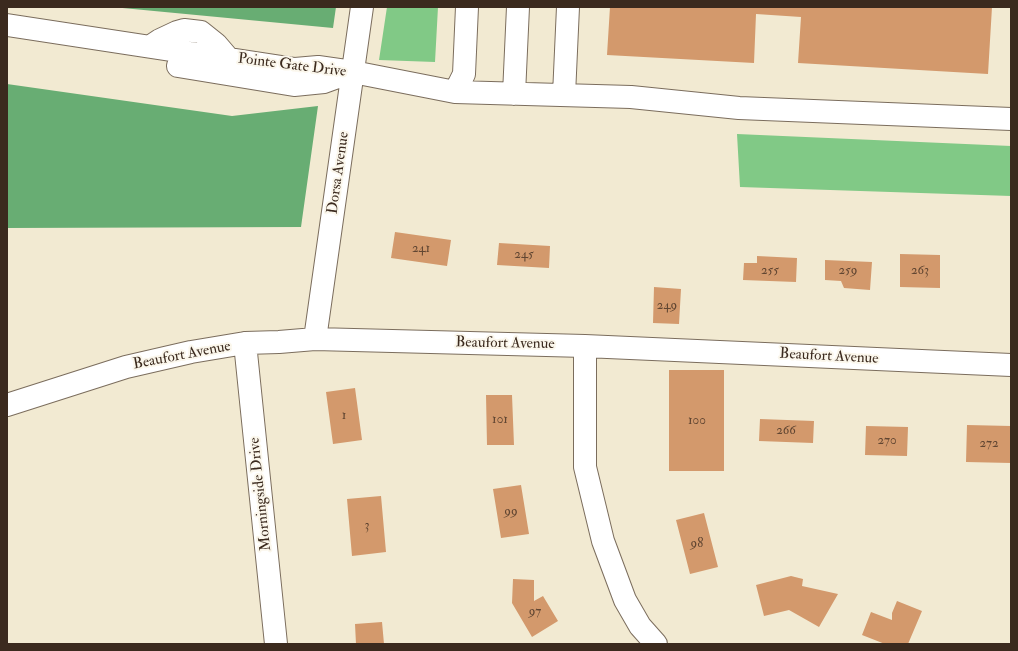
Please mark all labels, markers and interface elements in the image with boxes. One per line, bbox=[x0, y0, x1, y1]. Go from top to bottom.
street label: Pointe Gate Drive bbox=[237, 50, 347, 82]
street label: Dorsa Avenue bbox=[324, 131, 354, 215]
house number: 241 bbox=[412, 241, 430, 257]
house number: 245 bbox=[514, 247, 534, 263]
house number: 255 bbox=[761, 263, 779, 279]
house number: 259 bbox=[839, 263, 857, 279]
house number: 263 bbox=[911, 263, 929, 279]
house number: 249 bbox=[657, 298, 677, 314]
street label: Beaufort Avenue bbox=[455, 334, 555, 354]
street label: Beaufort Avenue bbox=[132, 338, 232, 374]
street label: Beaufort Avenue bbox=[779, 345, 879, 369]
house number: 1 bbox=[342, 408, 346, 424]
house number: 101 bbox=[492, 412, 508, 428]
house number: 100 bbox=[688, 413, 706, 429]
house number: 266 bbox=[776, 423, 796, 439]
house number: 270 bbox=[877, 433, 897, 449]
street label: Morningside Drive bbox=[246, 436, 276, 552]
house number: 272 bbox=[979, 436, 999, 452]
house number: 99 bbox=[504, 504, 518, 520]
house number: 3 bbox=[365, 518, 369, 534]
house number: 98 bbox=[691, 536, 703, 552]
house number: 97 bbox=[529, 604, 541, 620]

